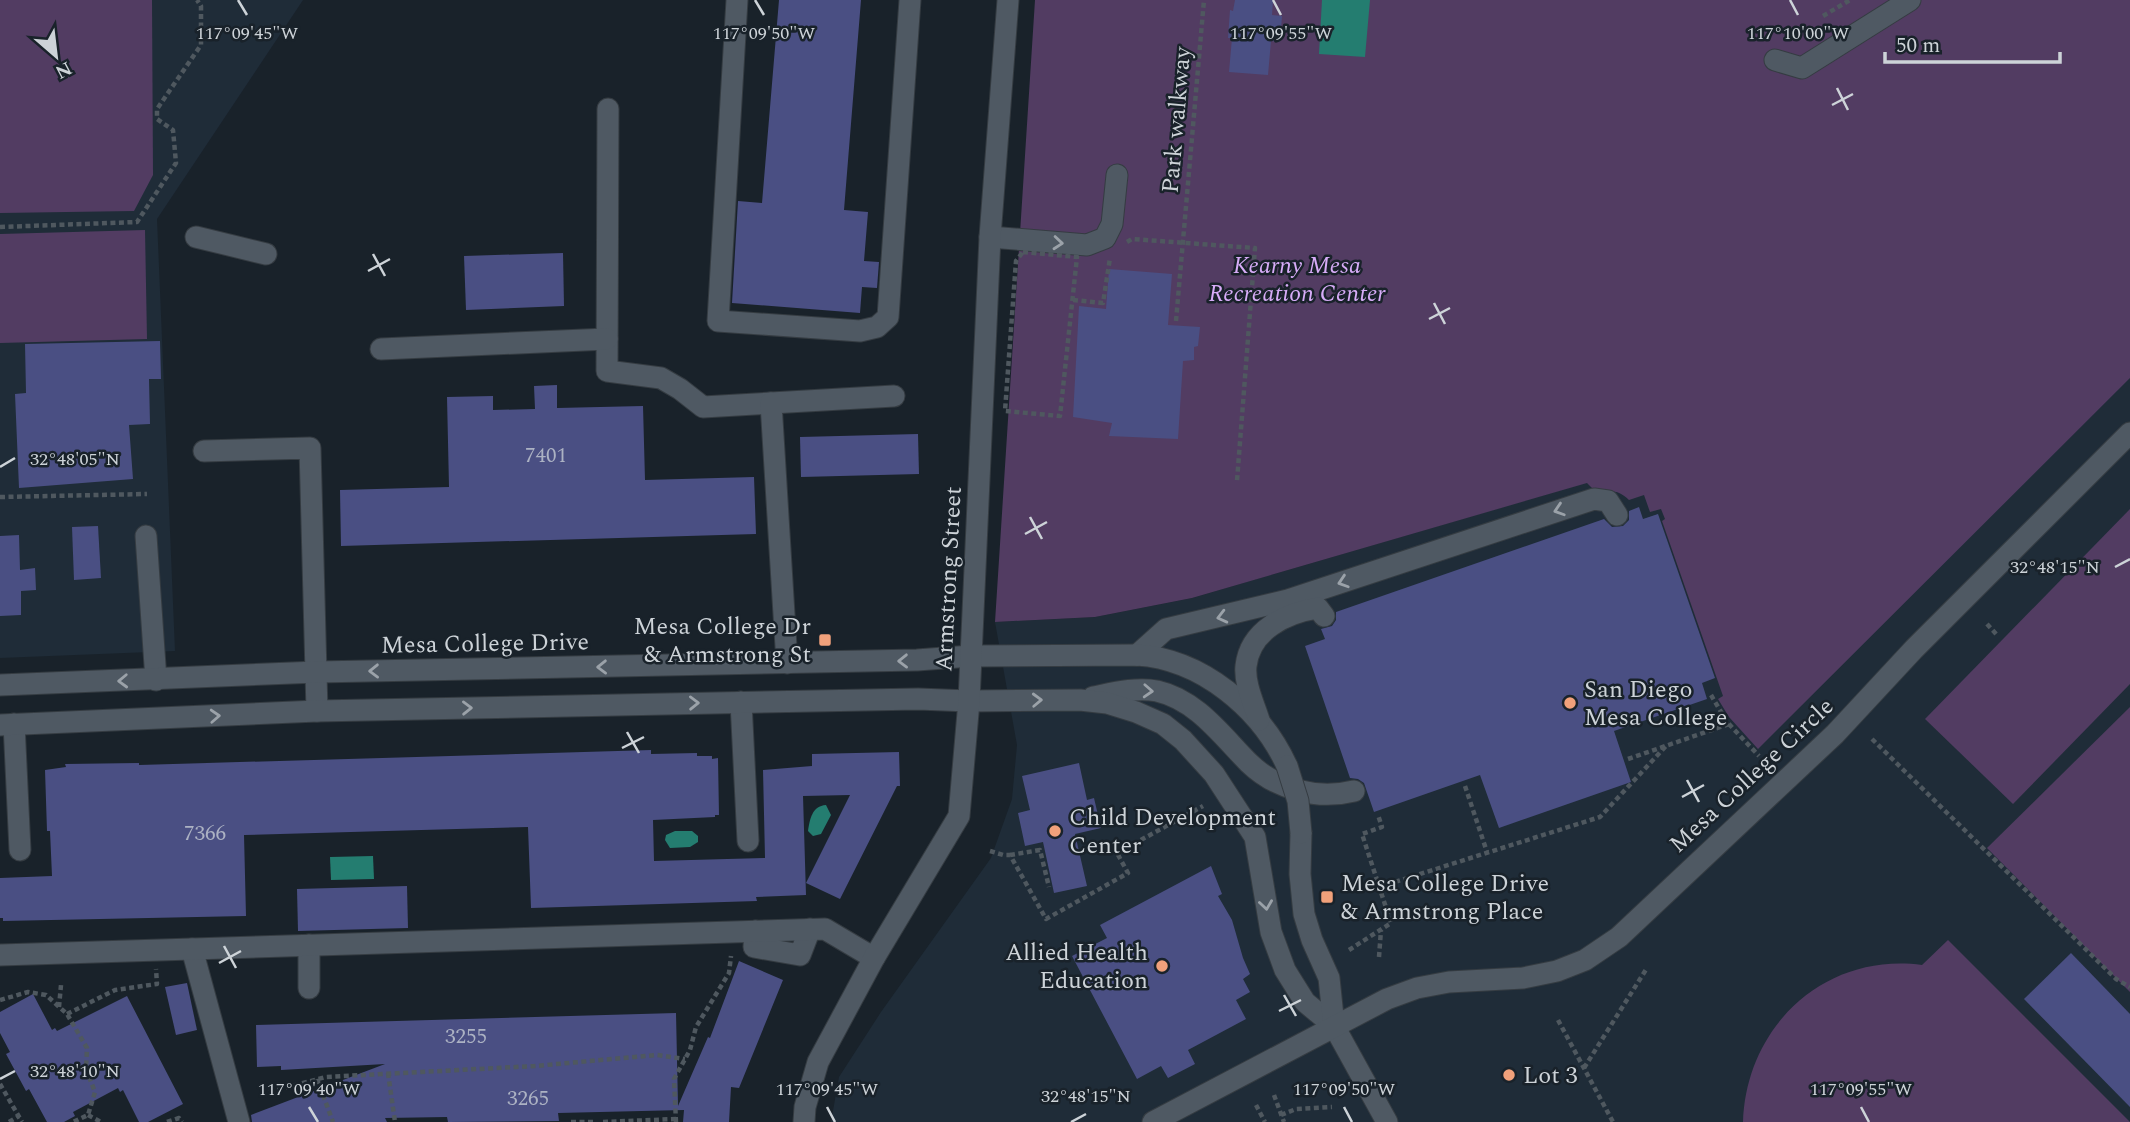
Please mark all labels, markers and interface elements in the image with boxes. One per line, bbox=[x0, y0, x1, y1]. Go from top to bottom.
text: 117°09'45"W bbox=[196, 20, 298, 47]
text: 117°09'50"W bbox=[713, 20, 815, 47]
text: 117°09'55"W bbox=[1230, 20, 1332, 47]
text: 117°10'00"W bbox=[1747, 20, 1849, 47]
north arrow bbox=[21, 21, 91, 91]
scale bar bbox=[1885, 21, 2060, 65]
text: 50 m bbox=[1896, 30, 1940, 62]
street label: Park walkway bbox=[1153, 44, 1201, 195]
text: N bbox=[50, 53, 77, 86]
one-way arrow bbox=[1052, 235, 1063, 250]
park label: Kearny Mesa Recreation Center bbox=[1208, 248, 1386, 312]
house number: 7401 bbox=[525, 440, 567, 472]
text: 32°48'05"N bbox=[30, 446, 120, 473]
street label: Armstrong Street bbox=[926, 486, 972, 673]
one-way arrow bbox=[1553, 502, 1566, 516]
text: 32°48'15"N bbox=[2010, 554, 2100, 581]
one-way arrow bbox=[1337, 574, 1350, 588]
place label: Mesa College Dr & Armstrong St bbox=[634, 609, 811, 673]
one-way arrow bbox=[1216, 609, 1228, 624]
street label: Mesa College Drive bbox=[381, 624, 589, 664]
marker: Mesa College Dr & Armstrong St bbox=[817, 632, 833, 648]
one-way arrow bbox=[897, 653, 908, 668]
one-way arrow bbox=[596, 659, 607, 674]
one-way arrow bbox=[369, 664, 380, 679]
place label: San Diego Mesa College bbox=[1584, 672, 1727, 736]
one-way arrow bbox=[117, 673, 128, 688]
one-way arrow bbox=[1142, 684, 1153, 699]
street label: Mesa College Circle bbox=[1661, 690, 1842, 862]
one-way arrow bbox=[1032, 693, 1043, 708]
marker: San Diego Mesa College bbox=[1562, 695, 1578, 711]
one-way arrow bbox=[689, 696, 700, 711]
one-way arrow bbox=[462, 700, 473, 716]
one-way arrow bbox=[210, 708, 221, 723]
place label: Child Development Center bbox=[1069, 800, 1276, 864]
house number: 7366 bbox=[184, 818, 226, 850]
marker: Child Development Center bbox=[1047, 823, 1063, 839]
place label: Mesa College Drive & Armstrong Place bbox=[1341, 866, 1549, 930]
marker: Mesa College Drive & Armstrong Place bbox=[1319, 889, 1335, 905]
one-way arrow bbox=[1258, 899, 1273, 910]
place label: Allied Health Education bbox=[1005, 935, 1148, 999]
marker: Allied Health Education bbox=[1154, 958, 1170, 974]
house number: 3255 bbox=[445, 1021, 487, 1053]
text: 32°48'10"N bbox=[30, 1058, 120, 1085]
place label: Lot 3 bbox=[1523, 1058, 1578, 1094]
marker: Lot 3 bbox=[1501, 1067, 1517, 1083]
text: 117°09'40"W bbox=[258, 1076, 360, 1103]
text: 117°09'45"W bbox=[776, 1076, 878, 1103]
text: 117°09'50"W bbox=[1293, 1076, 1395, 1103]
text: 117°09'55"W bbox=[1810, 1076, 1912, 1103]
house number: 3265 bbox=[507, 1083, 549, 1115]
text: 32°48'15"N bbox=[1041, 1083, 1131, 1110]

